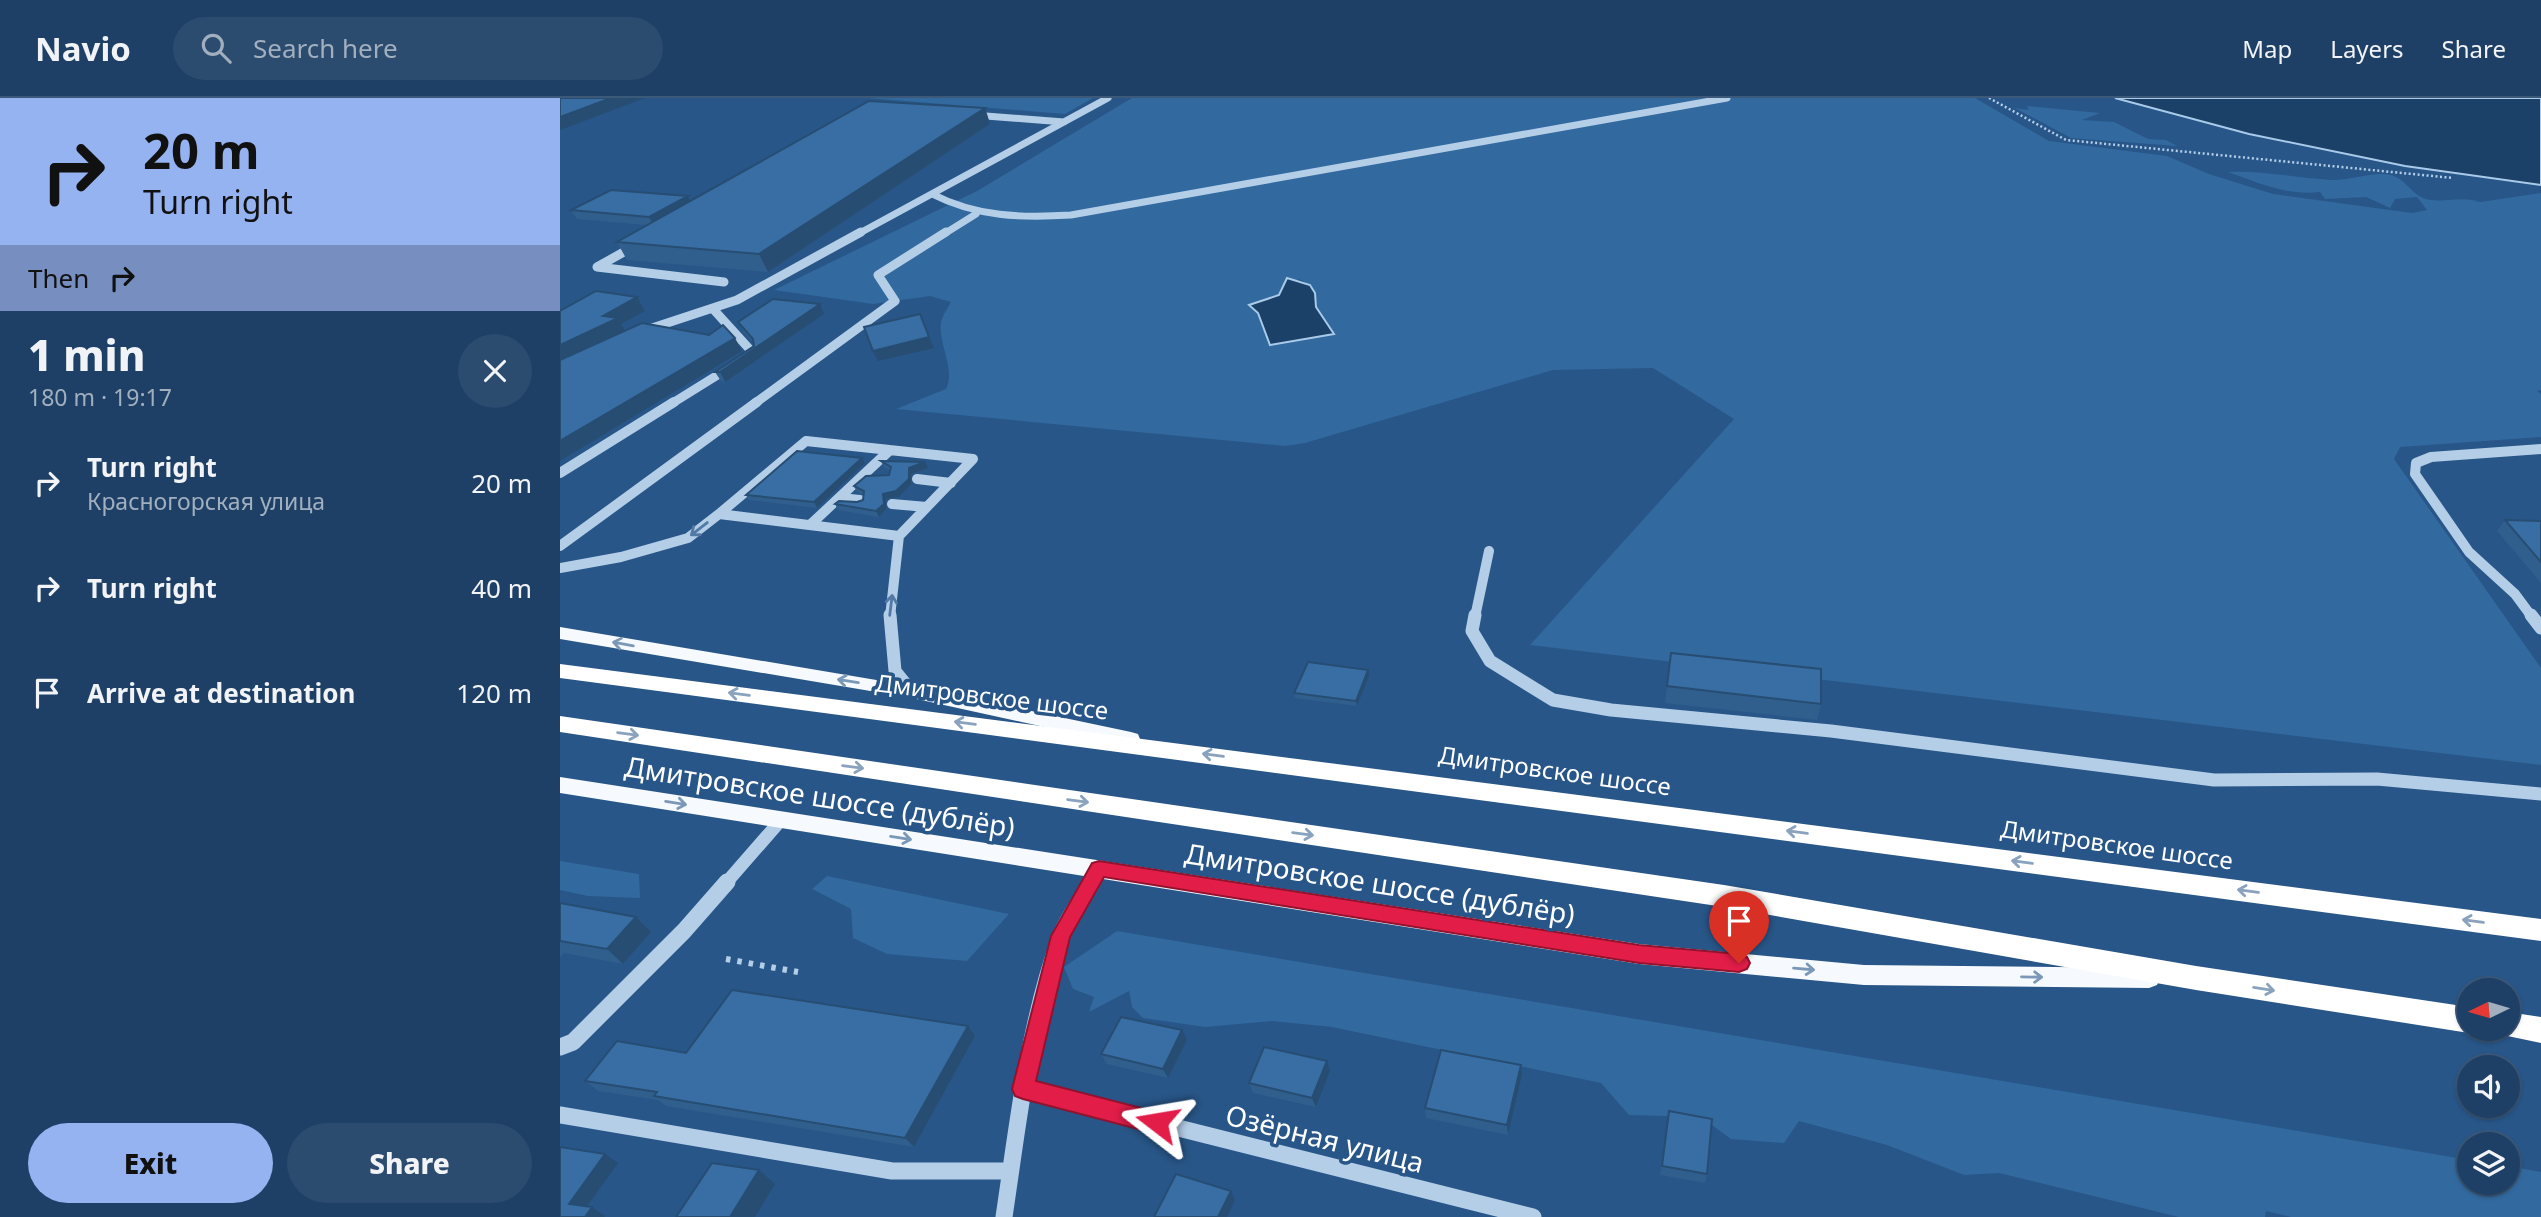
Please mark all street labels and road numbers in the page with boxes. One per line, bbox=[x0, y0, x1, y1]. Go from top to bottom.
street label: Дмитровское шоссе bbox=[874, 665, 1110, 727]
street label: Дмитровское шоссе bbox=[1437, 737, 1673, 803]
street label: Дмитровское шоссе (дублёр) bbox=[622, 746, 1018, 846]
street label: Дмитровское шоссе bbox=[1999, 811, 2235, 877]
street label: Дмитровское шоссе (дублёр) bbox=[1182, 833, 1578, 933]
street label: Озёрная улица bbox=[1222, 1095, 1428, 1181]

